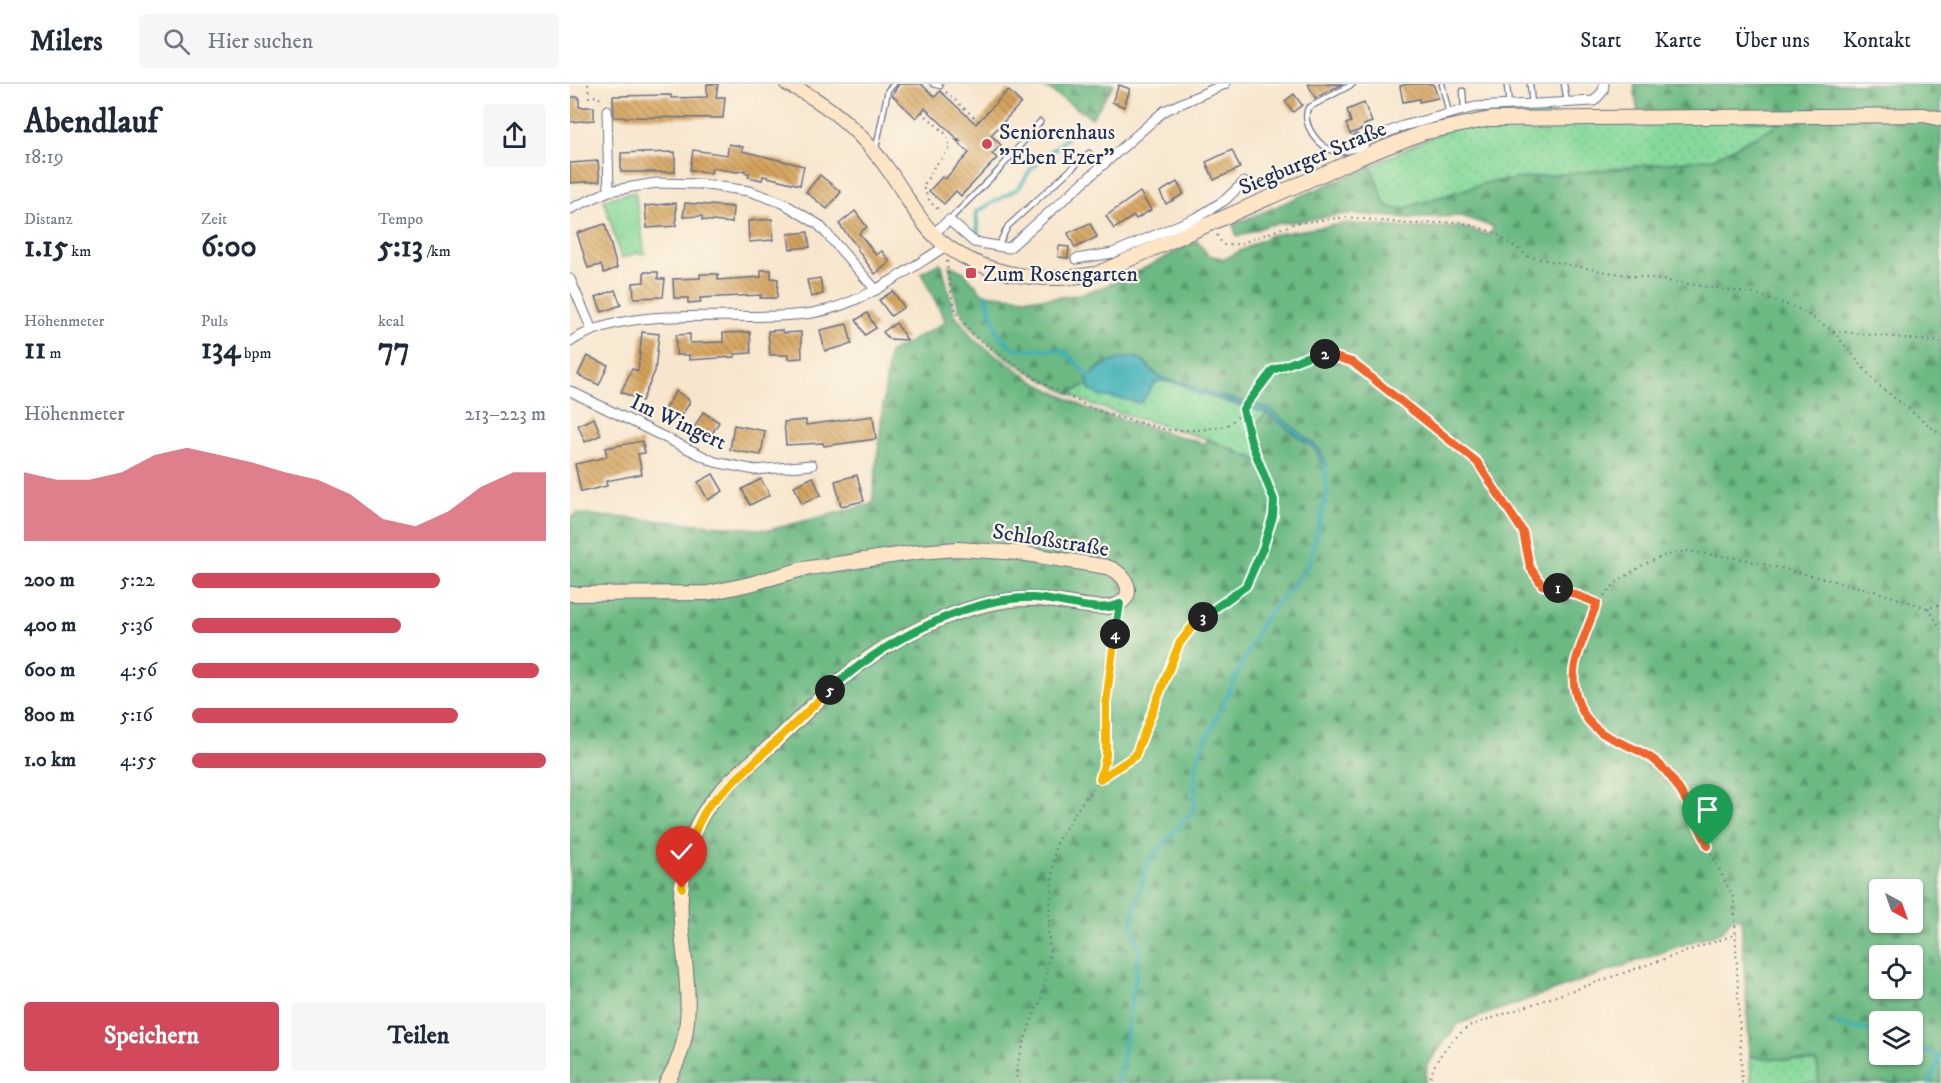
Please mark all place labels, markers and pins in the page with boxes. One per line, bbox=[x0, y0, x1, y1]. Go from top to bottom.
place label: Seniorenhaus "Eben Ezer" bbox=[999, 119, 1115, 171]
marker: Seniorenhaus "Eben Ezer" bbox=[980, 137, 994, 151]
place label: Zum Rosengarten bbox=[983, 261, 1139, 288]
marker: Zum Rosengarten bbox=[964, 266, 978, 280]
pin: 2 bbox=[1310, 339, 1340, 369]
pin: 1 bbox=[1543, 573, 1573, 603]
pin: 3 bbox=[1188, 602, 1218, 632]
pin: 4 bbox=[1100, 619, 1130, 649]
pin: 5 bbox=[815, 675, 845, 705]
pin bbox=[1682, 784, 1733, 846]
pin bbox=[656, 826, 707, 888]

